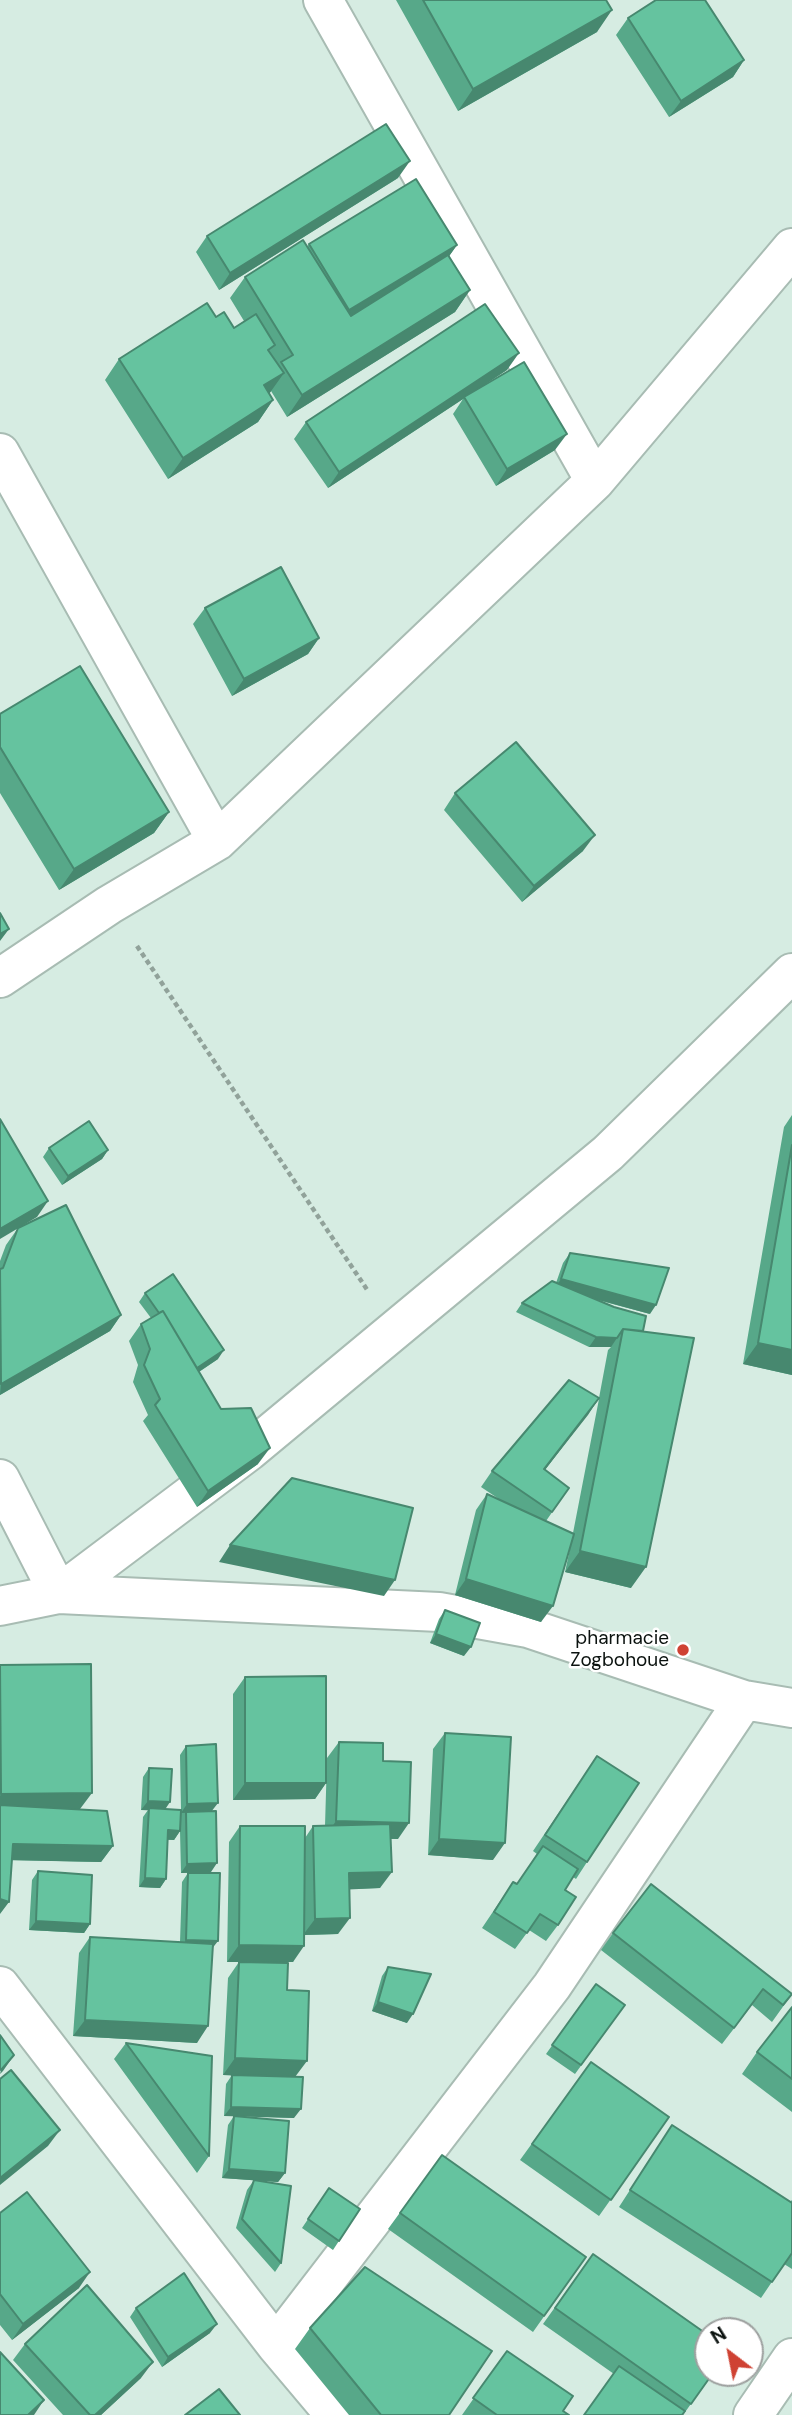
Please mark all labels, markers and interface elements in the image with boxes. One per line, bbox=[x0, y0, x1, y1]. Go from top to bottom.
place label: pharmacie Zogbohoue bbox=[570, 1628, 669, 1672]
marker: pharmacie Zogbohoue bbox=[675, 1642, 691, 1658]
north arrow bbox=[694, 2317, 764, 2387]
text: N bbox=[706, 2321, 731, 2350]

